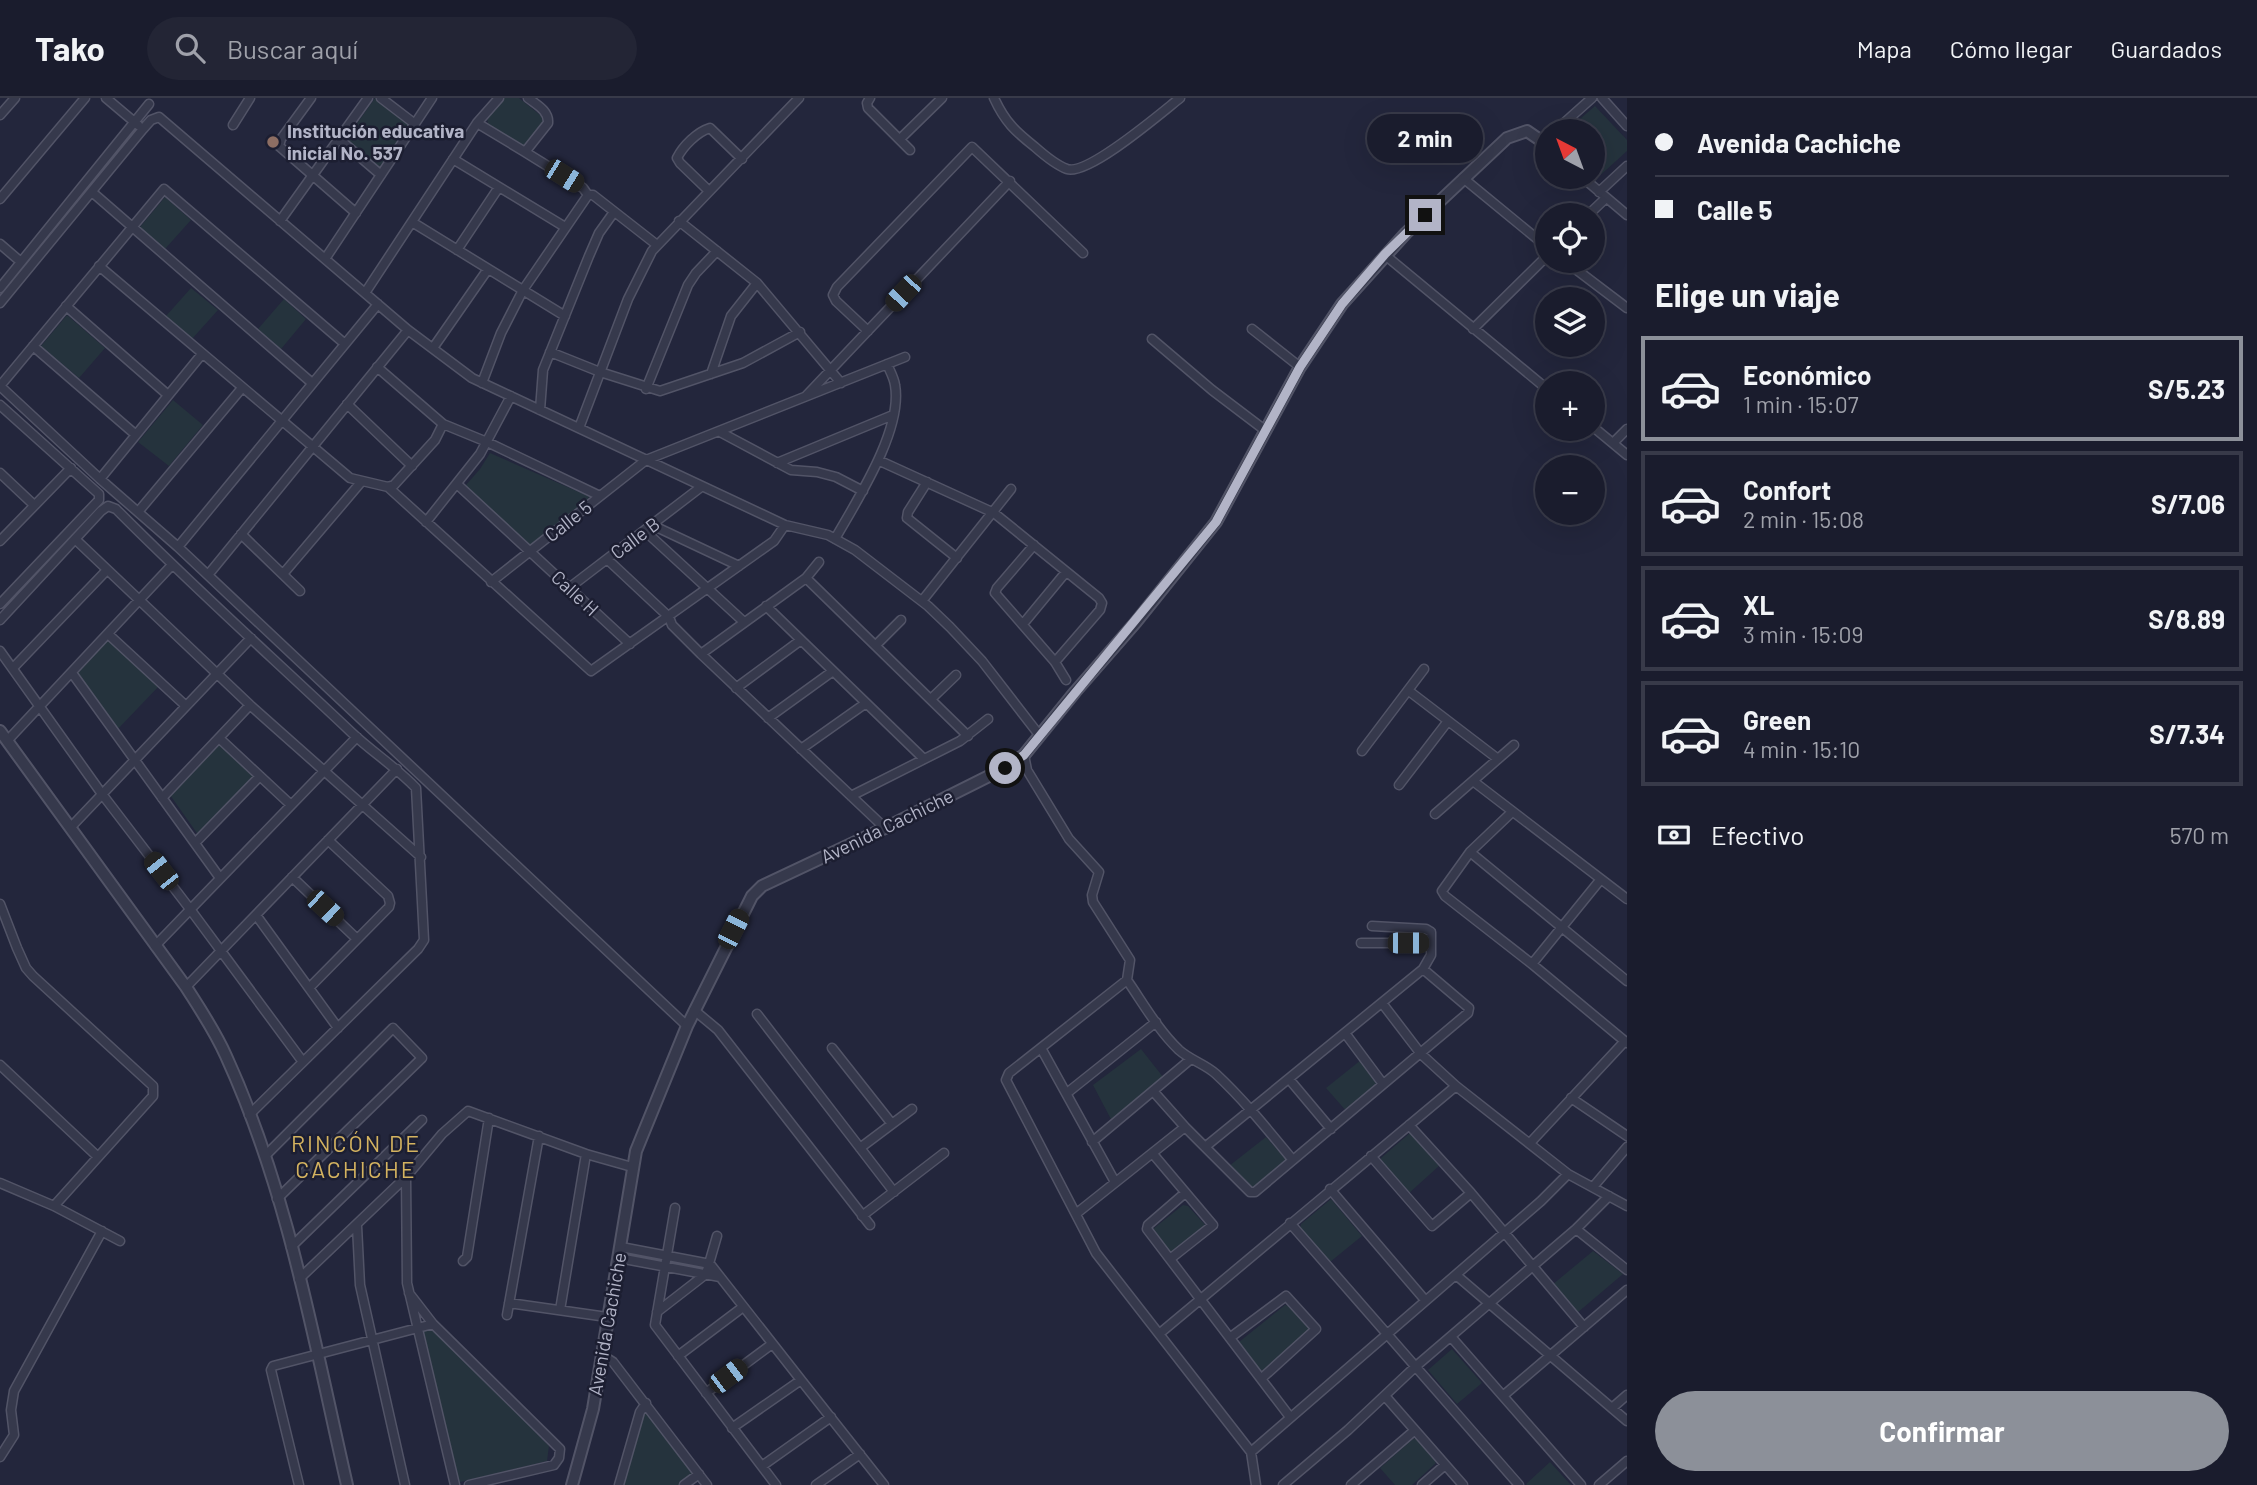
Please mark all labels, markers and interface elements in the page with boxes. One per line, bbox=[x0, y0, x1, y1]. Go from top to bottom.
search box bbox=[147, 17, 637, 80]
text: Tako bbox=[35, 28, 105, 68]
icon: search bbox=[171, 29, 209, 67]
text: Buscar aquí bbox=[227, 33, 358, 64]
text: Mapa bbox=[1857, 34, 1912, 63]
text: Cómo llegar bbox=[1950, 34, 2072, 63]
text: Guardados bbox=[2110, 34, 2222, 63]
callout: 2 min bbox=[1367, 114, 1483, 162]
place label: Institución educativa inicial No. 537 bbox=[287, 119, 464, 164]
north arrow bbox=[1535, 119, 1605, 189]
map controls bbox=[1535, 119, 1605, 525]
text: 2 min bbox=[1397, 124, 1453, 152]
text: Avenida Cachiche bbox=[1697, 127, 1901, 158]
marker: Institución educativa inicial No. 537 bbox=[265, 134, 281, 150]
car bbox=[541, 156, 588, 196]
text: Calle 5 bbox=[1697, 194, 1773, 225]
route end bbox=[1409, 199, 1441, 231]
button: locate bbox=[1535, 203, 1605, 273]
car bbox=[881, 270, 926, 316]
text: Elige un viaje bbox=[1655, 275, 1840, 313]
button: layers bbox=[1535, 287, 1605, 357]
icon: car bbox=[1659, 357, 1722, 420]
text: Económico bbox=[1743, 359, 1872, 390]
button: + bbox=[1535, 371, 1605, 441]
text: S/5.23 bbox=[2148, 373, 2225, 404]
text: 1 min · 15:07 bbox=[1743, 390, 1859, 418]
button: − bbox=[1535, 455, 1605, 525]
icon: car bbox=[1659, 472, 1722, 535]
text: Confort bbox=[1743, 474, 1831, 505]
text: S/7.06 bbox=[2151, 488, 2225, 519]
street label: Calle 5 bbox=[540, 495, 596, 546]
text: 2 min · 15:08 bbox=[1743, 505, 1864, 533]
street label: Calle B bbox=[606, 512, 664, 564]
street label: Calle H bbox=[547, 565, 604, 620]
icon: car bbox=[1659, 587, 1722, 650]
text: XL bbox=[1743, 589, 1774, 620]
text: S/8.89 bbox=[2148, 603, 2225, 634]
text: 3 min · 15:09 bbox=[1743, 620, 1863, 648]
icon: car bbox=[1659, 702, 1722, 765]
text: Green bbox=[1743, 704, 1811, 735]
text: S/7.34 bbox=[2149, 718, 2225, 749]
text: 4 min · 15:10 bbox=[1743, 735, 1860, 763]
route start bbox=[989, 752, 1021, 784]
street label: Avenida Cachiche bbox=[817, 783, 957, 868]
icon: cash bbox=[1655, 816, 1693, 854]
text: Efectivo bbox=[1711, 819, 1804, 850]
text: 570 m bbox=[2170, 821, 2229, 849]
car bbox=[140, 848, 183, 894]
car bbox=[303, 886, 348, 930]
car bbox=[715, 906, 752, 952]
car bbox=[1388, 933, 1430, 954]
district label: RINCÓN DE CACHICHE bbox=[291, 1129, 421, 1183]
street label: Avenida Cachiche bbox=[583, 1251, 630, 1397]
car bbox=[705, 1355, 752, 1397]
button: Confirmar bbox=[1655, 1391, 2229, 1471]

